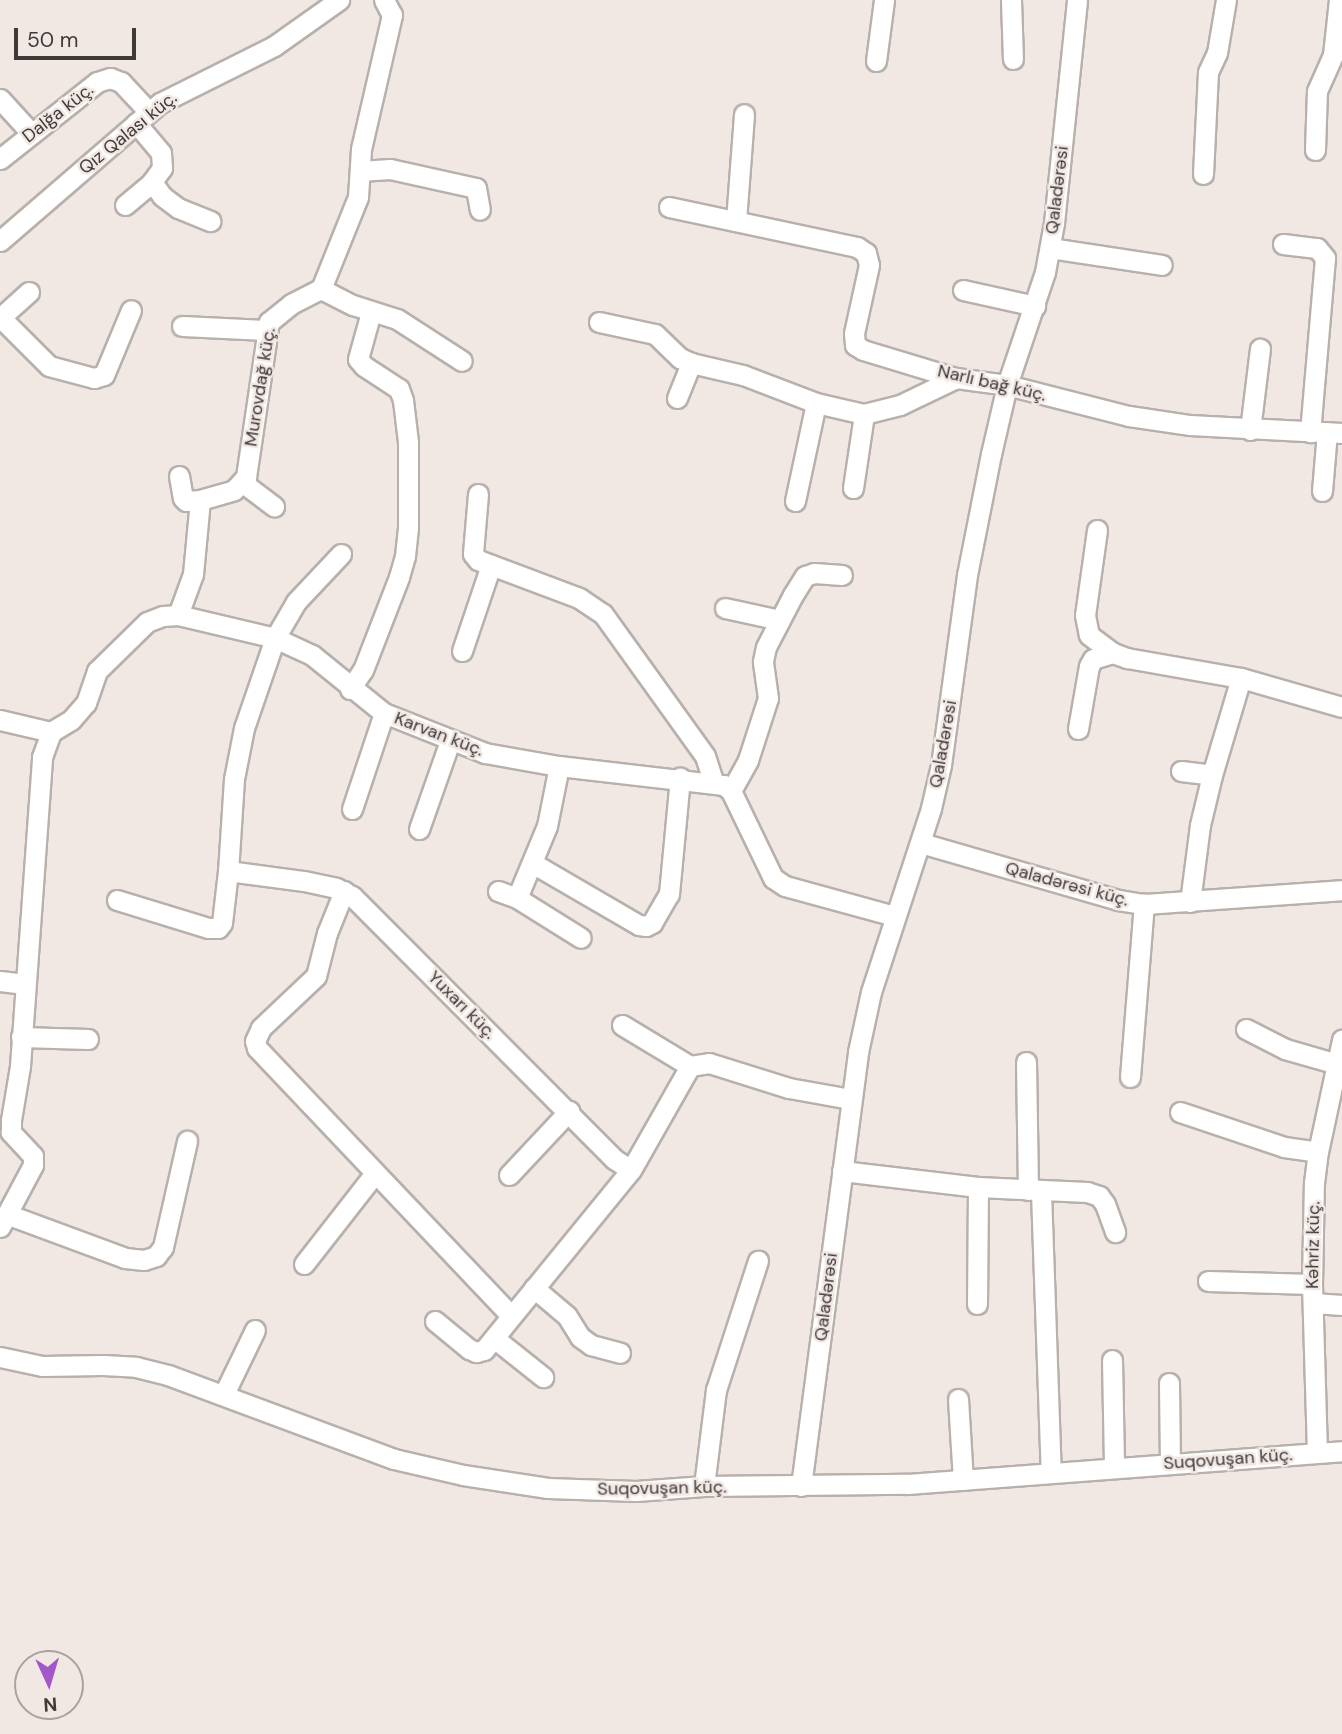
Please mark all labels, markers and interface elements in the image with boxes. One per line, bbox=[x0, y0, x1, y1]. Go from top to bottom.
scale bar bbox=[18, 14, 140, 58]
text: 50 m bbox=[27, 26, 78, 54]
street label: Dalğa küç. bbox=[18, 79, 98, 147]
street label: Qız Qalası küç. bbox=[75, 87, 181, 179]
street label: Qaladərəsi bbox=[1041, 145, 1073, 235]
street label: Murovdağ küç. bbox=[240, 326, 280, 448]
street label: Narlı bağ küç. bbox=[936, 360, 1048, 406]
street label: Qaladərəsi bbox=[925, 698, 961, 790]
street label: Karvan küç. bbox=[391, 707, 487, 761]
street label: Qaladərəsi küç. bbox=[1003, 857, 1131, 911]
street label: Yuxarı küç. bbox=[423, 966, 501, 1044]
street label: Kəhriz küç. bbox=[1301, 1201, 1325, 1289]
street label: Qaladərəsi bbox=[810, 1252, 842, 1342]
street label: Suqovuşan küç. bbox=[1163, 1444, 1293, 1474]
street label: Suqovuşan küç. bbox=[597, 1476, 727, 1500]
north arrow bbox=[14, 1650, 84, 1720]
text: N bbox=[43, 1691, 58, 1717]

